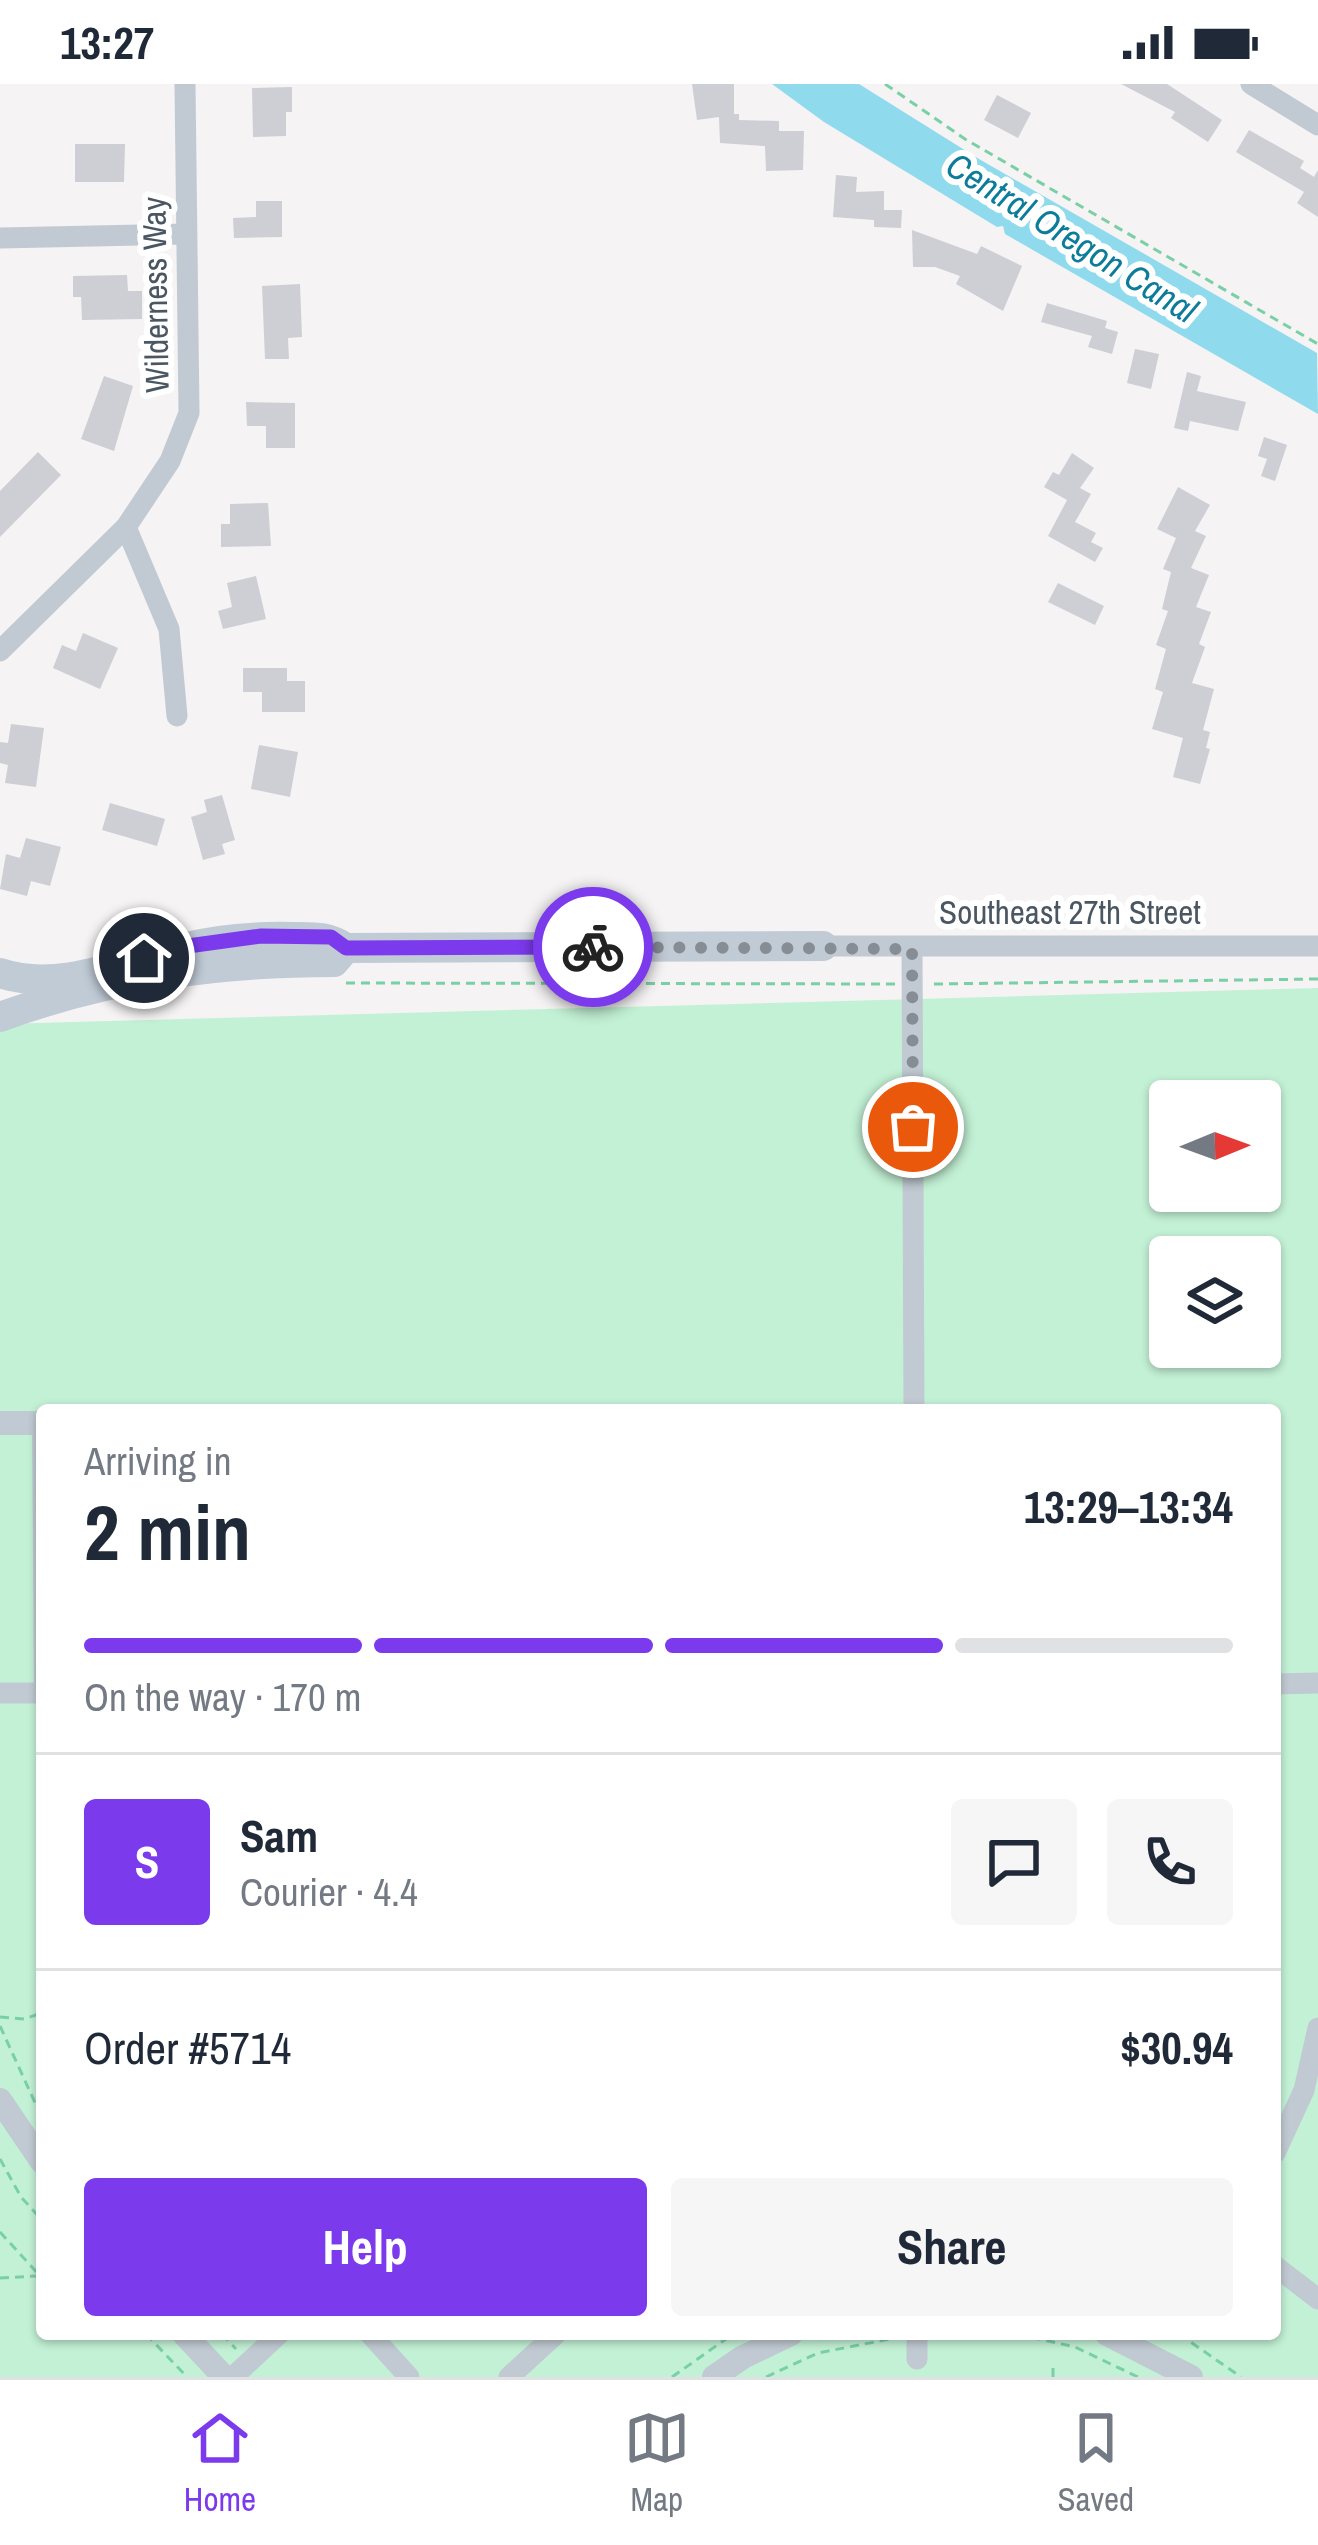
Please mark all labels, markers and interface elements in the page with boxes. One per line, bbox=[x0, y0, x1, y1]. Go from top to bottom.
text: 13:27 bbox=[60, 12, 154, 73]
water label: Central Oregon Canal bbox=[938, 141, 1208, 334]
street label: Wilderness Way bbox=[131, 196, 179, 393]
courier bbox=[533, 887, 653, 1007]
street label: Southeast 27th Street bbox=[939, 890, 1201, 934]
pin bbox=[93, 907, 195, 1009]
icon: bike bbox=[560, 914, 626, 980]
icon: home bbox=[111, 925, 177, 991]
pin bbox=[862, 1076, 964, 1178]
north arrow bbox=[1149, 1080, 1281, 1212]
map controls bbox=[1149, 1080, 1281, 1368]
icon: bag bbox=[880, 1094, 946, 1160]
button: layers bbox=[1149, 1236, 1281, 1368]
text: Arriving in bbox=[84, 1435, 232, 1487]
text: 13:29–13:34 bbox=[1024, 1476, 1233, 1537]
text: 2 min bbox=[84, 1479, 251, 1584]
text: On the way · 170 m bbox=[84, 1671, 361, 1723]
button: chat bbox=[951, 1799, 1077, 1925]
button: phone bbox=[1107, 1799, 1233, 1925]
text: Sam bbox=[240, 1805, 318, 1866]
text: S bbox=[135, 1831, 159, 1892]
text: Courier · 4.4 bbox=[240, 1866, 418, 1918]
text: Order #5714 bbox=[84, 2017, 291, 2078]
text: $30.94 bbox=[1120, 2017, 1233, 2078]
button: Help bbox=[84, 2178, 647, 2316]
button: Share bbox=[671, 2178, 1233, 2316]
tab: Home bbox=[184, 2405, 256, 2521]
tab: Map bbox=[624, 2405, 690, 2521]
tab: Saved bbox=[1057, 2405, 1134, 2521]

